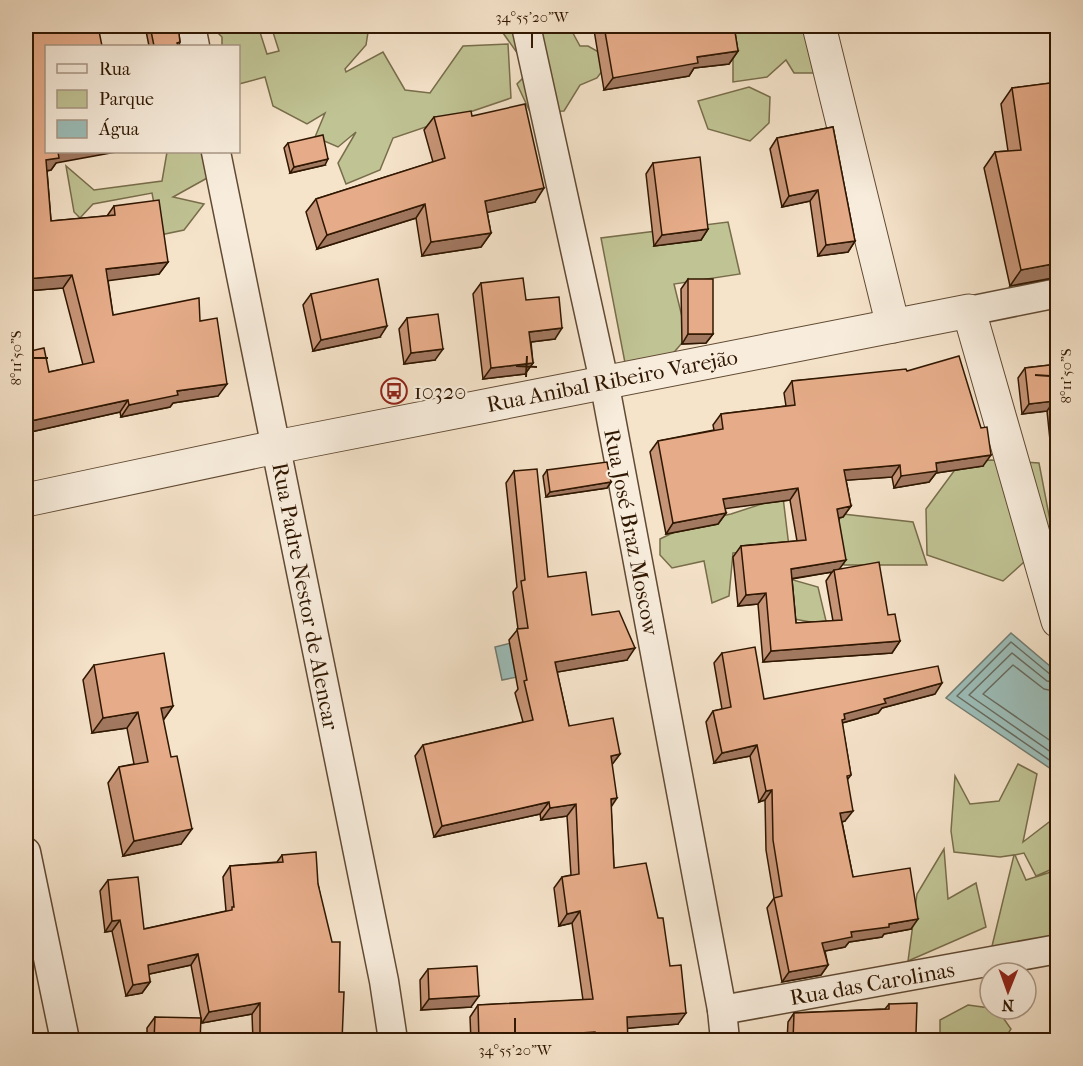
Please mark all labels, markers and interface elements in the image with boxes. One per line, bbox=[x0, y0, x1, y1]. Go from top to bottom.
text: 34°55'20"W bbox=[495, 8, 570, 26]
legend bbox=[45, 45, 240, 153]
text: Rua bbox=[99, 59, 131, 80]
text: Parque bbox=[99, 89, 154, 110]
text: Água bbox=[98, 118, 140, 140]
text: 8°11'50"S bbox=[7, 330, 25, 386]
street label: Rua Anibal Ribeiro Varejão bbox=[484, 344, 740, 418]
text: 8°11'50"S bbox=[1057, 348, 1075, 404]
bus stop icon: 10320 bbox=[379, 376, 409, 406]
place label: 10320 bbox=[414, 379, 466, 405]
street label: Rua José Braz Moscow bbox=[598, 427, 664, 638]
street label: Rua Padre Nestor de Alencar bbox=[266, 460, 344, 733]
street label: Rua das Carolinas bbox=[788, 957, 957, 1011]
north arrow bbox=[978, 961, 1038, 1021]
text: N bbox=[1001, 996, 1014, 1015]
text: 34°55'20"W bbox=[478, 1041, 553, 1059]

